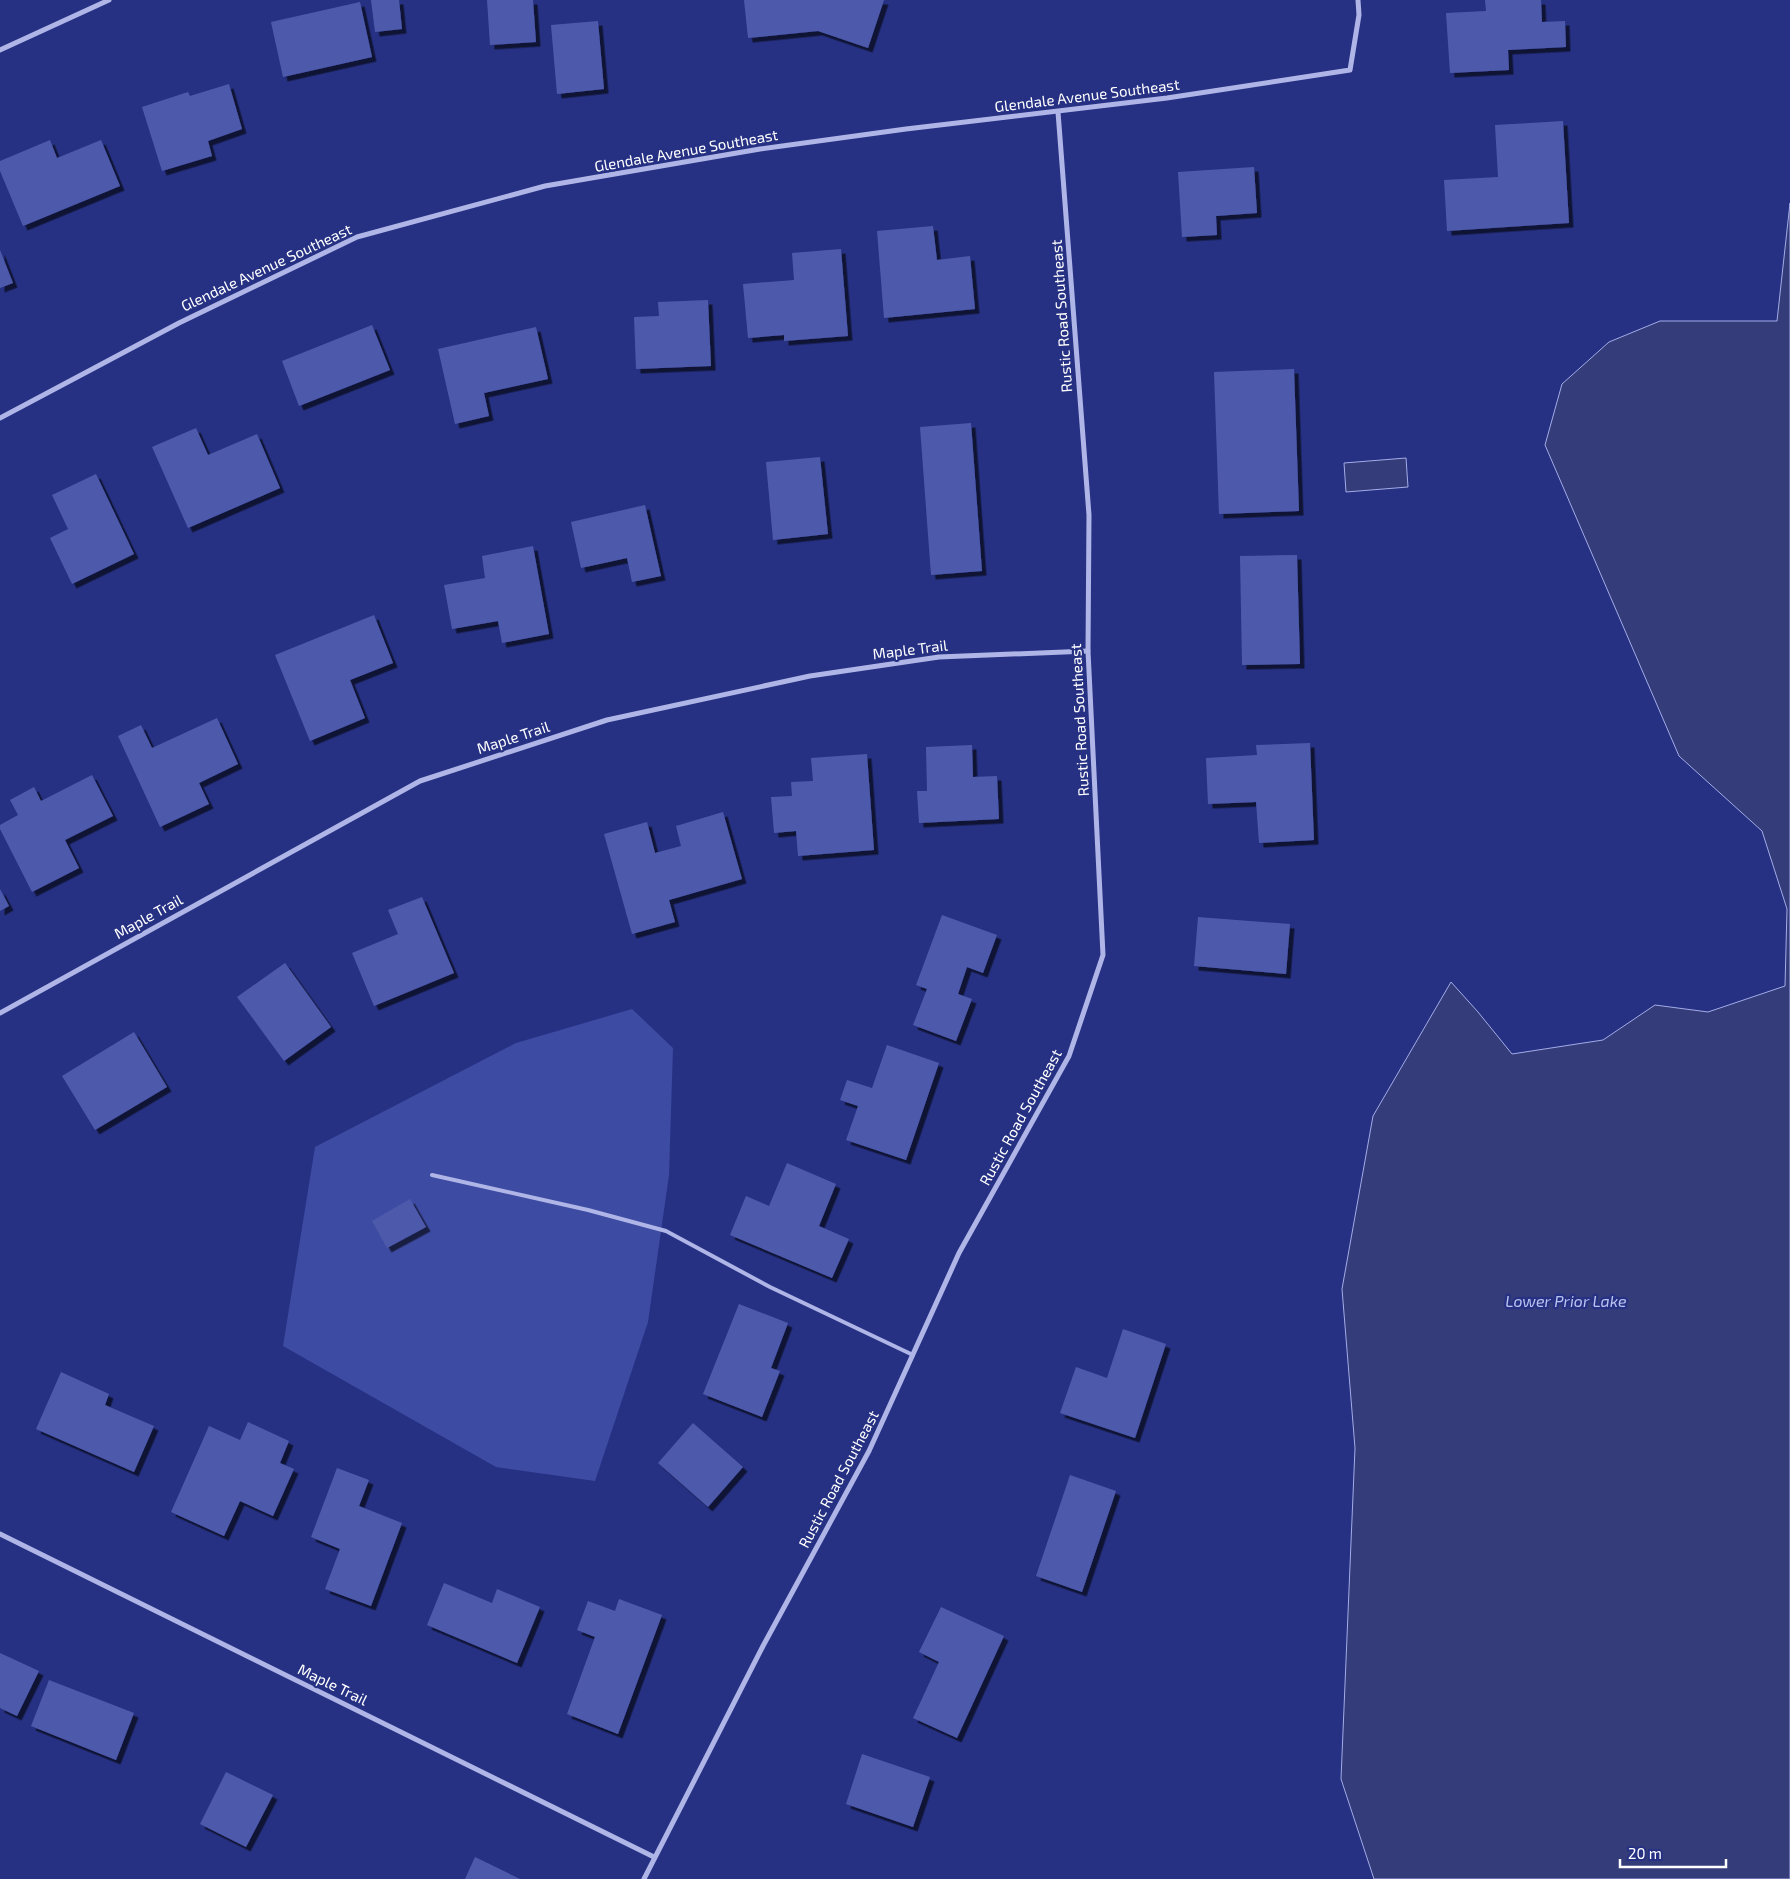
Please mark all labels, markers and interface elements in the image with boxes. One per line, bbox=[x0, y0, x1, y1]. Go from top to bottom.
street label: Glendale Avenue Southeast bbox=[994, 75, 1181, 115]
street label: Glendale Avenue Southeast bbox=[593, 125, 779, 175]
street label: Glendale Avenue Southeast bbox=[178, 219, 354, 314]
street label: Rustic Road Southeast bbox=[1047, 239, 1075, 393]
street label: Maple Trail bbox=[872, 635, 949, 663]
street label: Rustic Road Southeast bbox=[1066, 643, 1092, 797]
street label: Maple Trail bbox=[474, 717, 552, 757]
street label: Maple Trail bbox=[111, 890, 186, 942]
street label: Rustic Road Southeast bbox=[975, 1045, 1065, 1188]
water label: Lower Prior Lake bbox=[1505, 1291, 1627, 1310]
street label: Rustic Road Southeast bbox=[794, 1407, 882, 1551]
street label: Maple Trail bbox=[295, 1659, 371, 1709]
scale bar bbox=[1620, 1836, 1726, 1868]
text: 20 m bbox=[1628, 1844, 1662, 1862]

